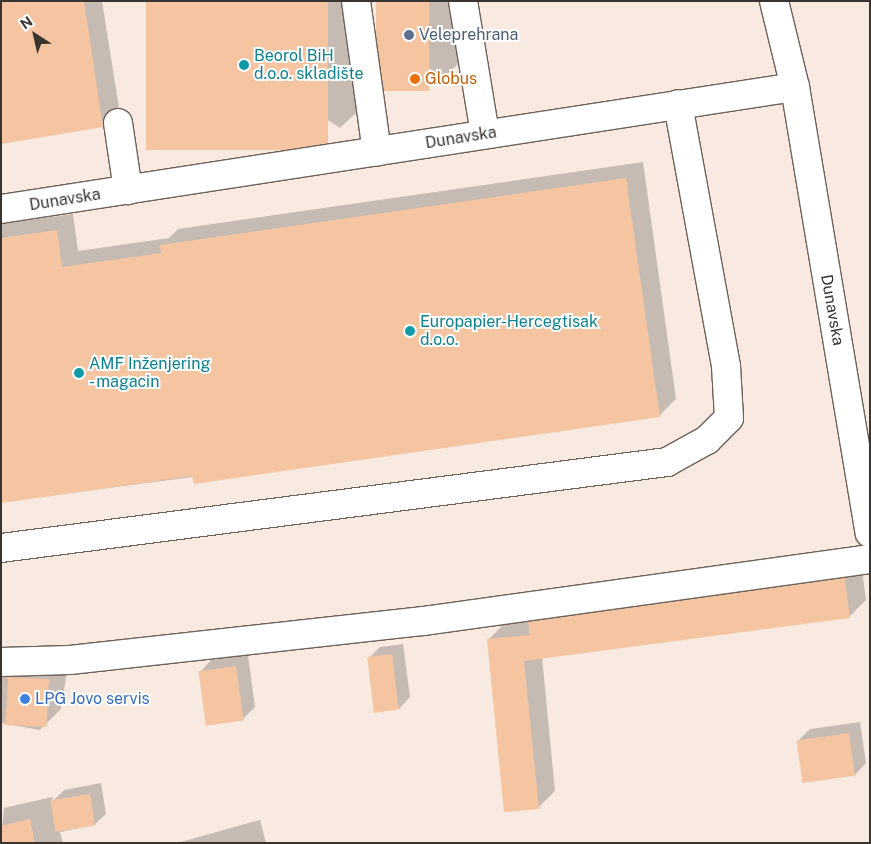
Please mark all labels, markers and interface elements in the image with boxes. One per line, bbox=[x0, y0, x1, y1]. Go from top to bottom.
north arrow bbox=[10, 10, 60, 60]
text: N bbox=[17, 13, 35, 32]
place label: Veleprehrana bbox=[419, 25, 518, 45]
marker: Veleprehrana bbox=[403, 29, 415, 41]
place label: Beorol BiH d.o.o. skladište bbox=[254, 46, 364, 84]
marker: Beorol BiH d.o.o. skladište bbox=[238, 59, 250, 71]
place label: Globus bbox=[425, 69, 477, 89]
marker: Globus bbox=[409, 73, 421, 85]
street label: Dunavska bbox=[424, 123, 498, 153]
street label: Dunavska bbox=[28, 185, 102, 215]
street label: Dunavska bbox=[816, 273, 848, 347]
place label: Europapier-Hercegtisak d.o.o. bbox=[420, 312, 598, 350]
marker: Europapier-Hercegtisak d.o.o. bbox=[404, 325, 416, 337]
place label: AMF Inženjering - magacin bbox=[89, 354, 210, 392]
marker: AMF Inženjering - magacin bbox=[73, 367, 85, 379]
place label: LPG Jovo servis bbox=[35, 689, 150, 709]
marker: LPG Jovo servis bbox=[19, 693, 31, 705]

